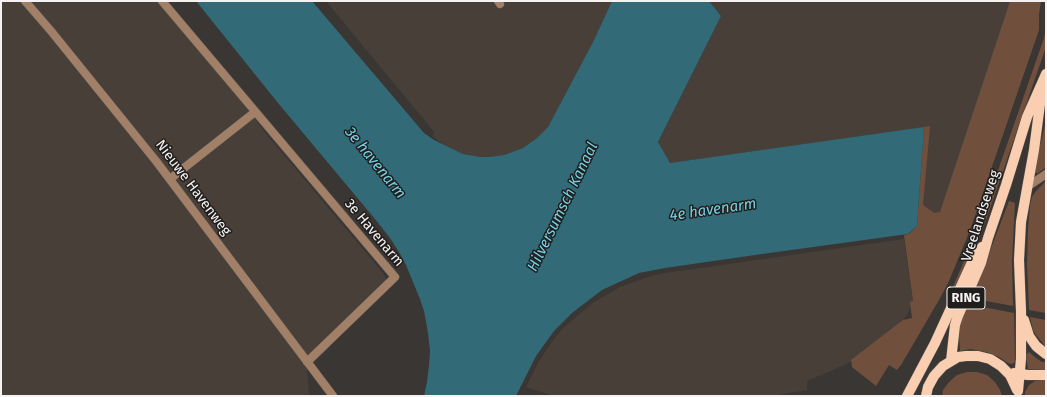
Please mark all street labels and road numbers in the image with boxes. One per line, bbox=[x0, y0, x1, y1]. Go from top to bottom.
street label: Nieuwe Havenweg bbox=[152, 137, 234, 239]
street label: Vreelandseweg bbox=[958, 168, 1004, 264]
street label: 3e Havenarm bbox=[341, 196, 407, 270]
road number: RING bbox=[947, 287, 985, 309]

